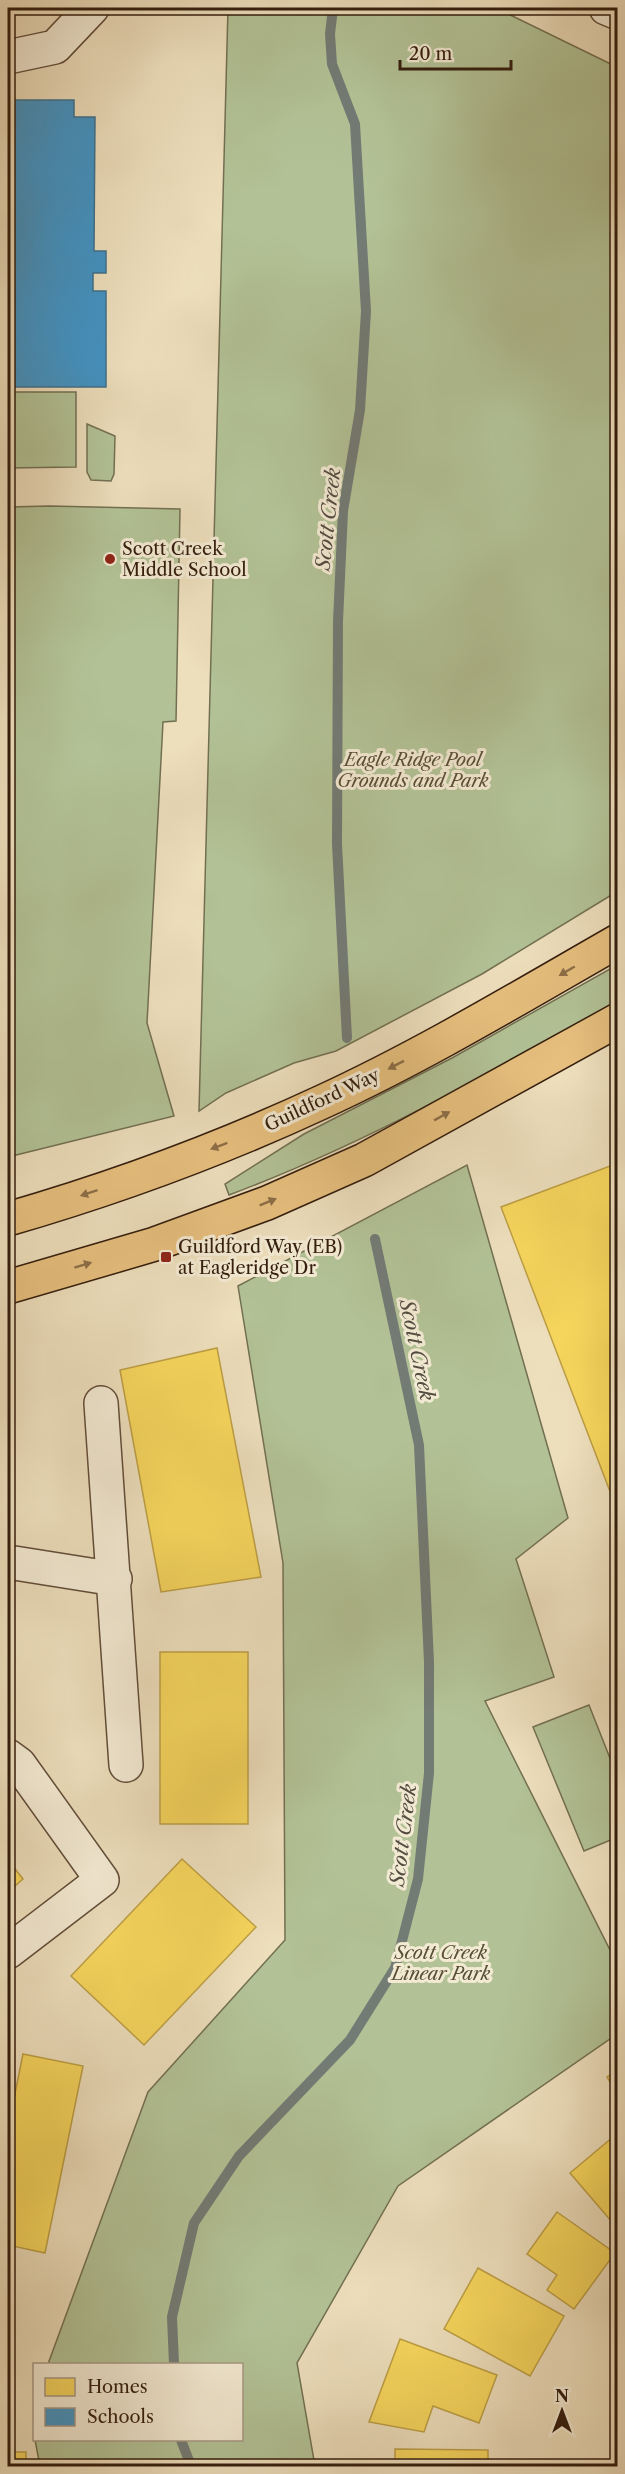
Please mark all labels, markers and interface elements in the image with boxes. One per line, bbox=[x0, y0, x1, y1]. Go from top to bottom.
scale bar bbox=[400, 33, 511, 71]
text: 20 m bbox=[409, 43, 453, 65]
water label: Scott Creek bbox=[311, 466, 345, 572]
place label: Scott Creek Middle School bbox=[122, 538, 247, 581]
marker: Scott Creek Middle School bbox=[103, 552, 117, 566]
park label: Eagle Ridge Pool Grounds and Park bbox=[337, 749, 489, 792]
one-way arrow bbox=[559, 965, 575, 976]
one-way arrow bbox=[388, 1060, 405, 1070]
street label: Guildford Way bbox=[261, 1063, 384, 1136]
one-way arrow bbox=[434, 1111, 451, 1121]
one-way arrow bbox=[210, 1142, 228, 1151]
one-way arrow bbox=[80, 1188, 98, 1198]
one-way arrow bbox=[259, 1197, 277, 1207]
place label: Guildford Way (EB) at Eagleridge Dr bbox=[178, 1236, 342, 1279]
marker: Guildford Way (EB) at Eagleridge Dr bbox=[159, 1250, 173, 1264]
one-way arrow bbox=[74, 1260, 92, 1269]
water label: Scott Creek bbox=[394, 1296, 440, 1403]
water label: Scott Creek bbox=[385, 1782, 421, 1888]
park label: Scott Creek Linear Park bbox=[390, 1942, 491, 1985]
legend bbox=[33, 2363, 243, 2441]
text: Homes bbox=[87, 2376, 148, 2398]
north arrow bbox=[532, 2381, 592, 2441]
text: N bbox=[555, 2386, 569, 2406]
text: Schools bbox=[87, 2406, 154, 2428]

